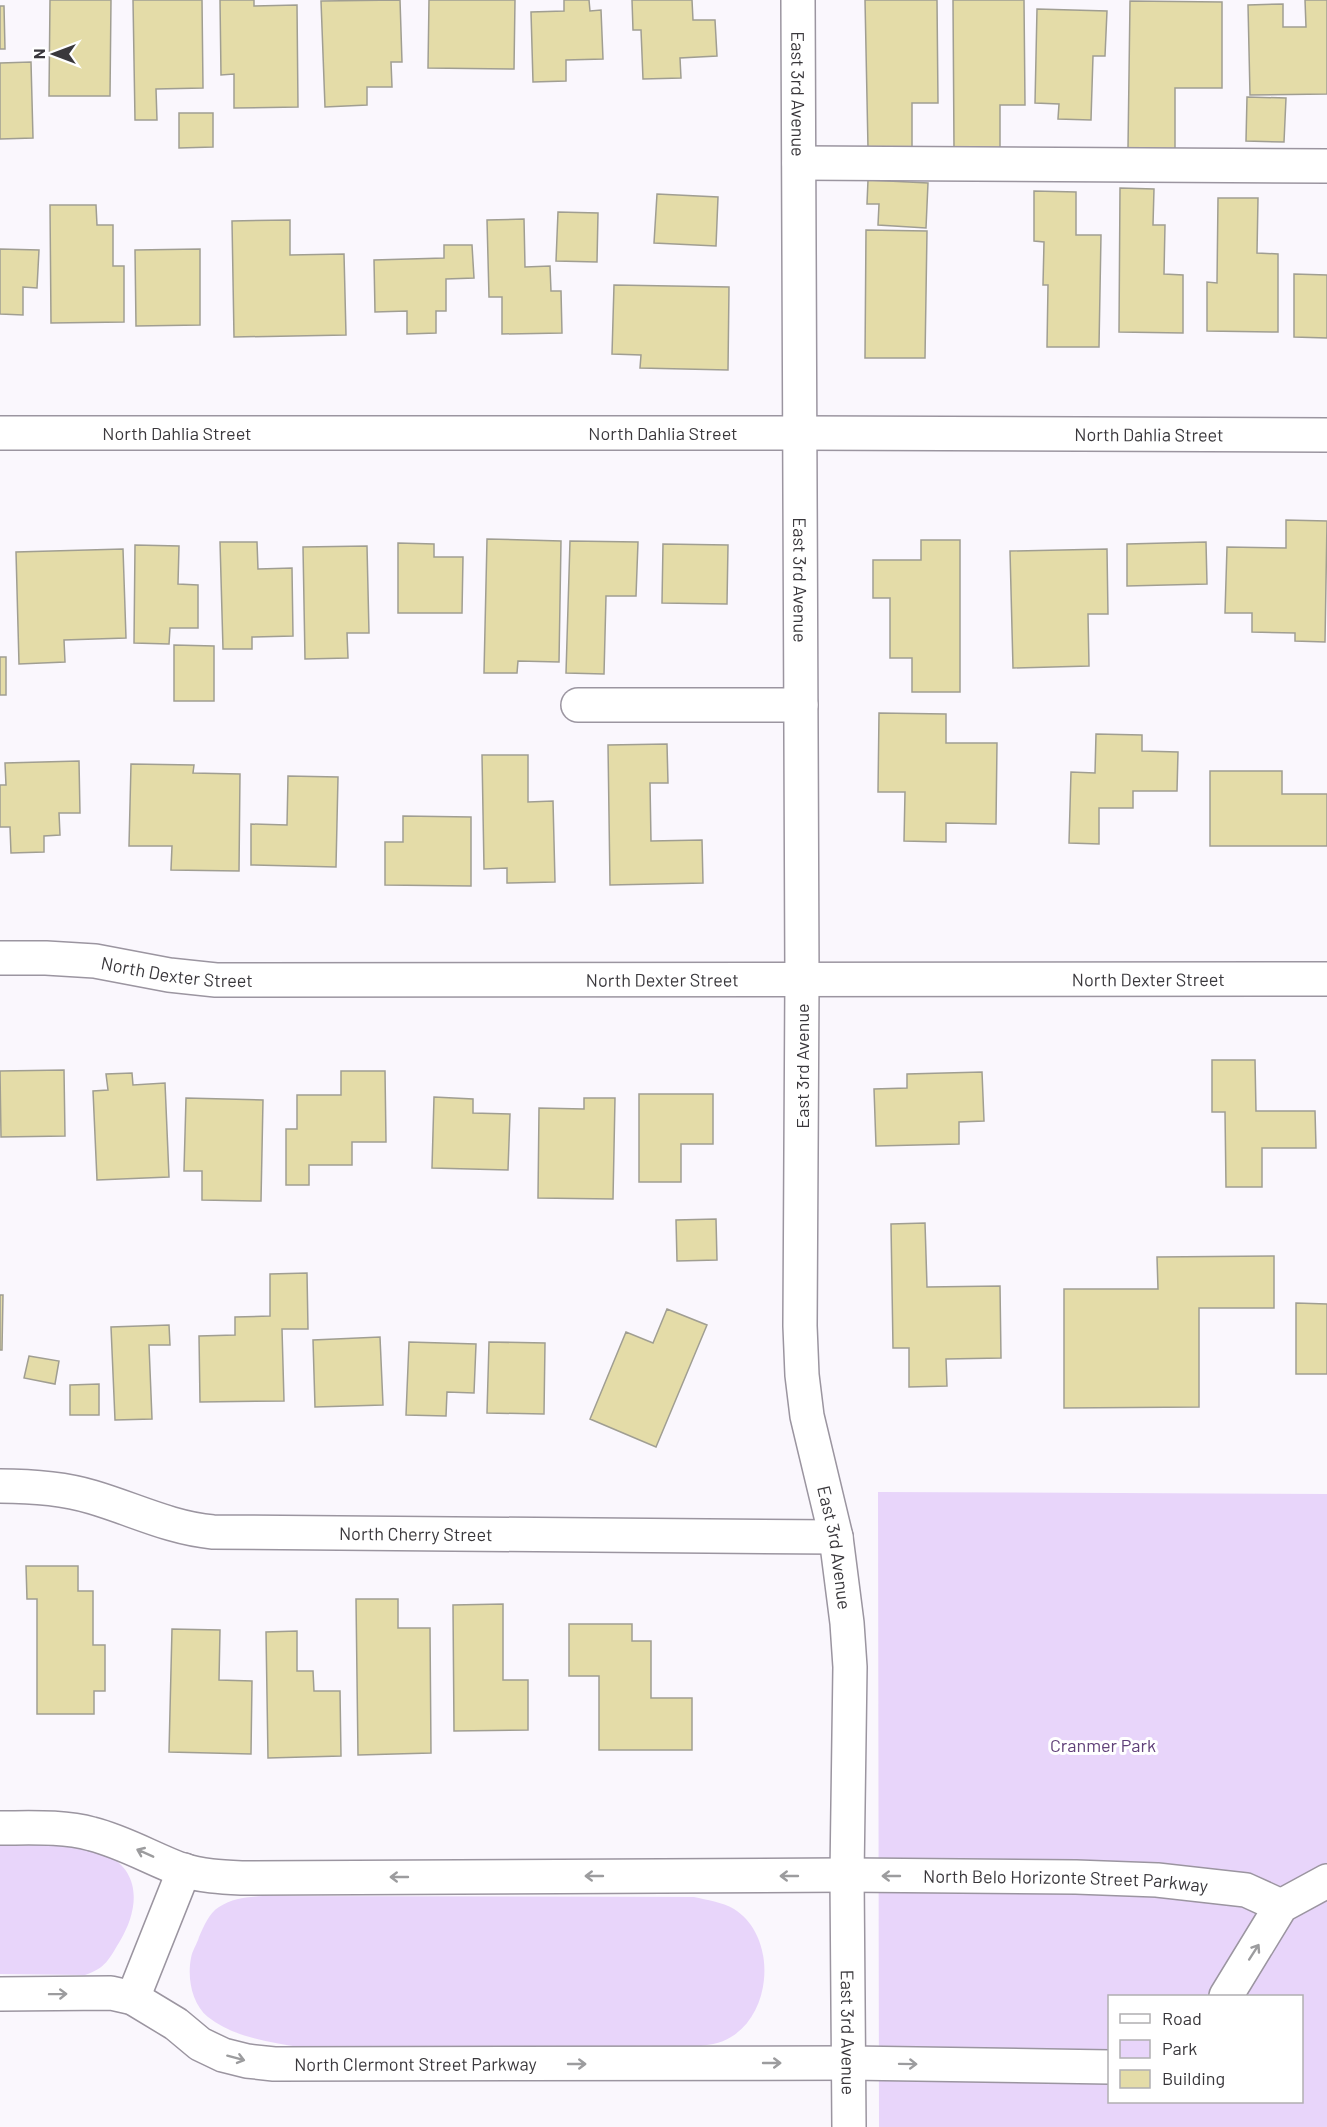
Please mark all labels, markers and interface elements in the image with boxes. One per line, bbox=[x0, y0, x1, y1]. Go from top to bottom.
north arrow bbox=[24, 24, 84, 84]
street label: East 3rd Avenue bbox=[787, 31, 810, 157]
text: N bbox=[29, 49, 48, 59]
street label: North Dahlia Street bbox=[102, 422, 252, 444]
street label: North Dahlia Street bbox=[588, 422, 738, 444]
street label: North Dahlia Street bbox=[1074, 423, 1224, 446]
street label: East 3rd Avenue bbox=[789, 517, 812, 643]
street label: North Dexter Street bbox=[99, 951, 253, 991]
street label: North Dexter Street bbox=[1072, 968, 1225, 990]
street label: North Dexter Street bbox=[586, 969, 739, 991]
street label: East 3rd Avenue bbox=[791, 1003, 813, 1129]
street label: East 3rd Avenue bbox=[813, 1483, 856, 1611]
street label: North Cherry Street bbox=[339, 1522, 493, 1545]
park label: Cranmer Park bbox=[1050, 1734, 1156, 1756]
one-way arrow bbox=[136, 1847, 154, 1859]
street label: North Belo Horizonte Street Parkway bbox=[923, 1865, 1209, 1897]
one-way arrow bbox=[779, 1870, 799, 1882]
one-way arrow bbox=[882, 1870, 902, 1882]
one-way arrow bbox=[389, 1871, 409, 1883]
one-way arrow bbox=[584, 1871, 604, 1882]
one-way arrow bbox=[1247, 1943, 1260, 1960]
street label: East 3rd Avenue bbox=[837, 1970, 860, 2095]
one-way arrow bbox=[48, 1988, 68, 2000]
legend bbox=[1108, 1995, 1303, 2103]
text: Road bbox=[1162, 2007, 1202, 2029]
text: Park bbox=[1162, 2037, 1197, 2059]
one-way arrow bbox=[226, 2053, 245, 2064]
street label: North Clermont Street Parkway bbox=[294, 2053, 537, 2075]
one-way arrow bbox=[566, 2058, 586, 2070]
one-way arrow bbox=[761, 2058, 781, 2069]
one-way arrow bbox=[898, 2059, 918, 2070]
text: Building bbox=[1162, 2067, 1225, 2089]

